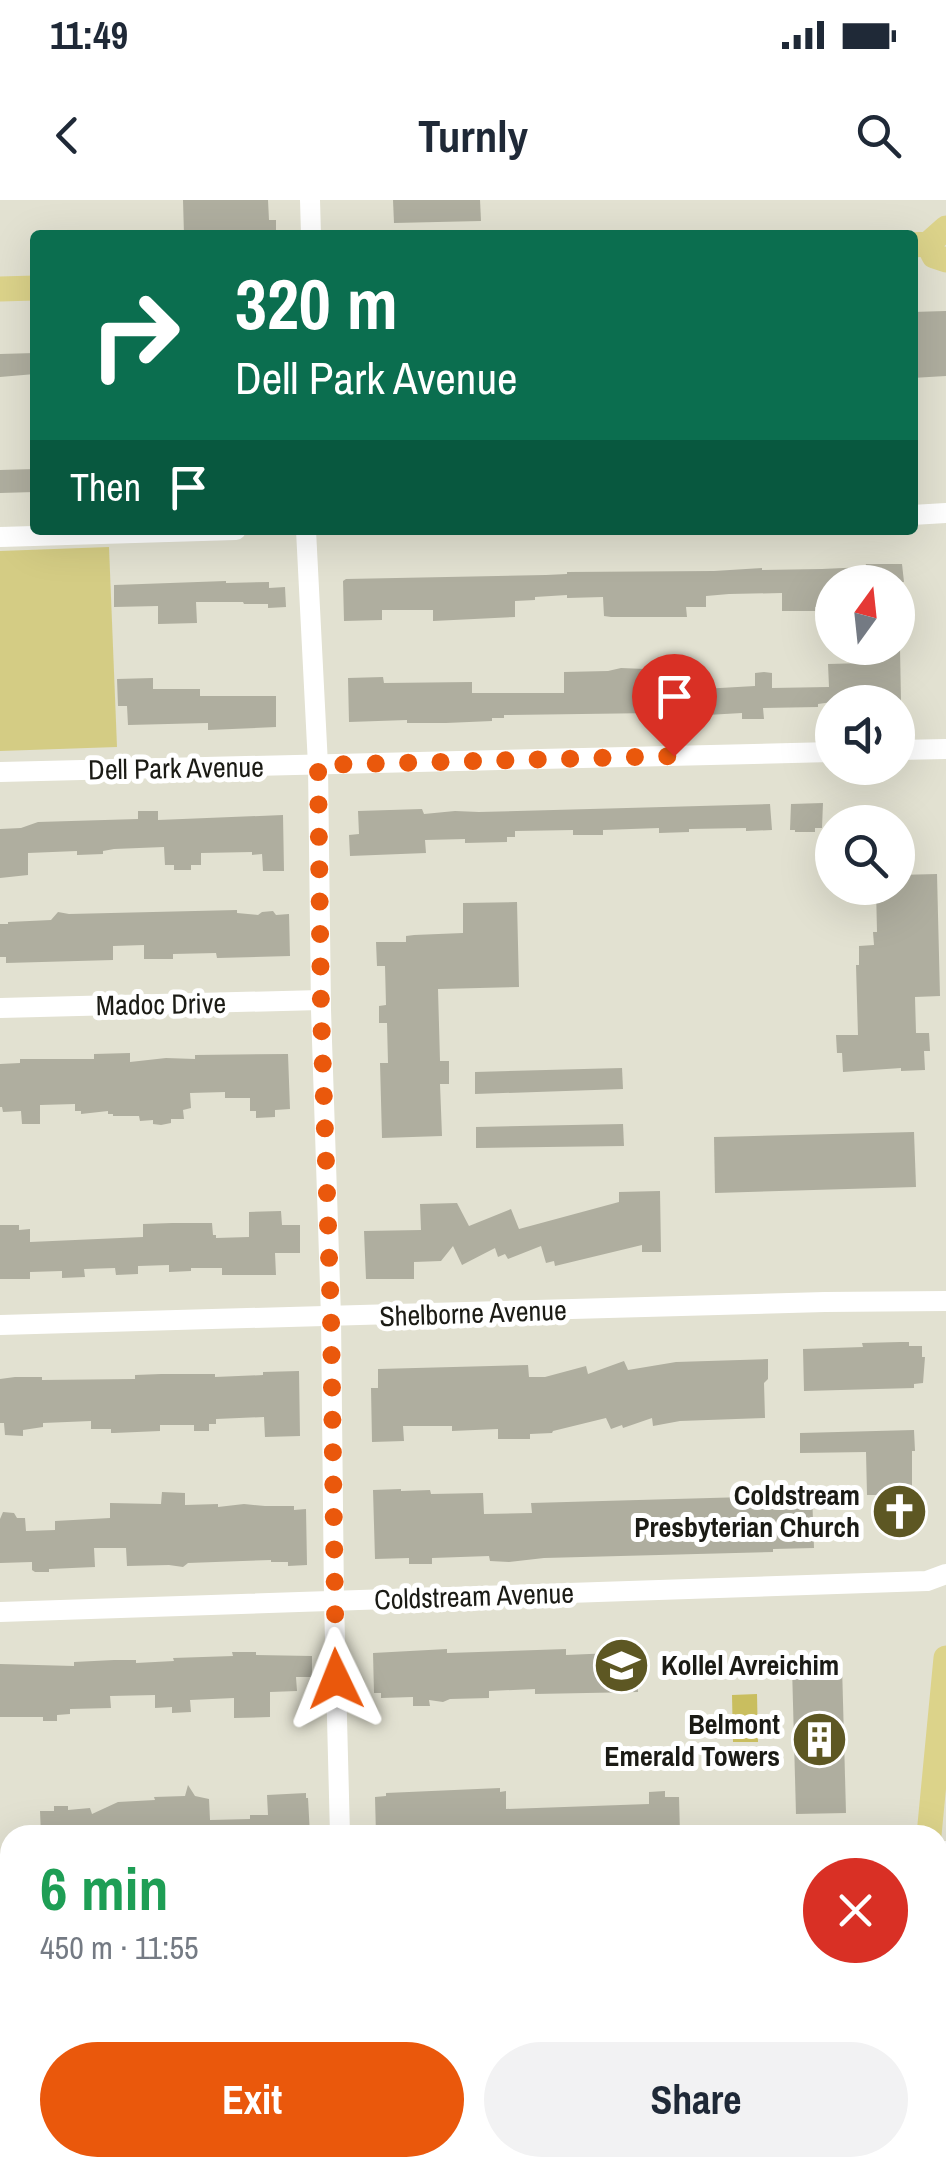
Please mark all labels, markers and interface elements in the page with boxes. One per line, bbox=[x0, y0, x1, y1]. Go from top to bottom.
text: 11:49 bbox=[50, 10, 128, 61]
text: Turnly bbox=[418, 105, 528, 166]
icon: back bbox=[40, 108, 95, 163]
icon: search bbox=[851, 108, 906, 163]
text: 320 m bbox=[235, 257, 398, 351]
icon: right bbox=[70, 270, 200, 400]
text: Dell Park Avenue bbox=[235, 347, 517, 408]
icon: arrive bbox=[161, 460, 216, 515]
text: Then bbox=[70, 462, 141, 513]
north arrow bbox=[815, 565, 915, 665]
map controls bbox=[815, 565, 915, 905]
pin bbox=[632, 654, 717, 757]
icon: arrive bbox=[647, 669, 702, 724]
button: sound bbox=[815, 685, 915, 785]
street label: Dell Park Avenue bbox=[88, 747, 264, 789]
button: search bbox=[815, 805, 915, 905]
street label: Madoc Drive bbox=[96, 984, 226, 1024]
street label: Shelborne Avenue bbox=[379, 1291, 567, 1335]
place label: Coldstream Presbyterian Church bbox=[634, 1476, 860, 1546]
church icon: Coldstream Presbyterian Church bbox=[869, 1481, 929, 1541]
street label: Coldstream Avenue bbox=[373, 1574, 575, 1618]
position arrow bbox=[284, 1627, 388, 1731]
school or university icon: Kollel Avreichim bbox=[592, 1635, 652, 1695]
place label: Kollel Avreichim bbox=[661, 1646, 839, 1684]
place label: Belmont Emerald Towers bbox=[604, 1705, 780, 1775]
building icon: Belmont Emerald Towers bbox=[789, 1710, 849, 1770]
text: 6 min bbox=[40, 1848, 169, 1929]
button: close bbox=[803, 1858, 908, 1963]
text: 450 m · 11:55 bbox=[40, 1926, 199, 1969]
button: Exit bbox=[40, 2042, 464, 2157]
button: Share bbox=[484, 2042, 908, 2157]

